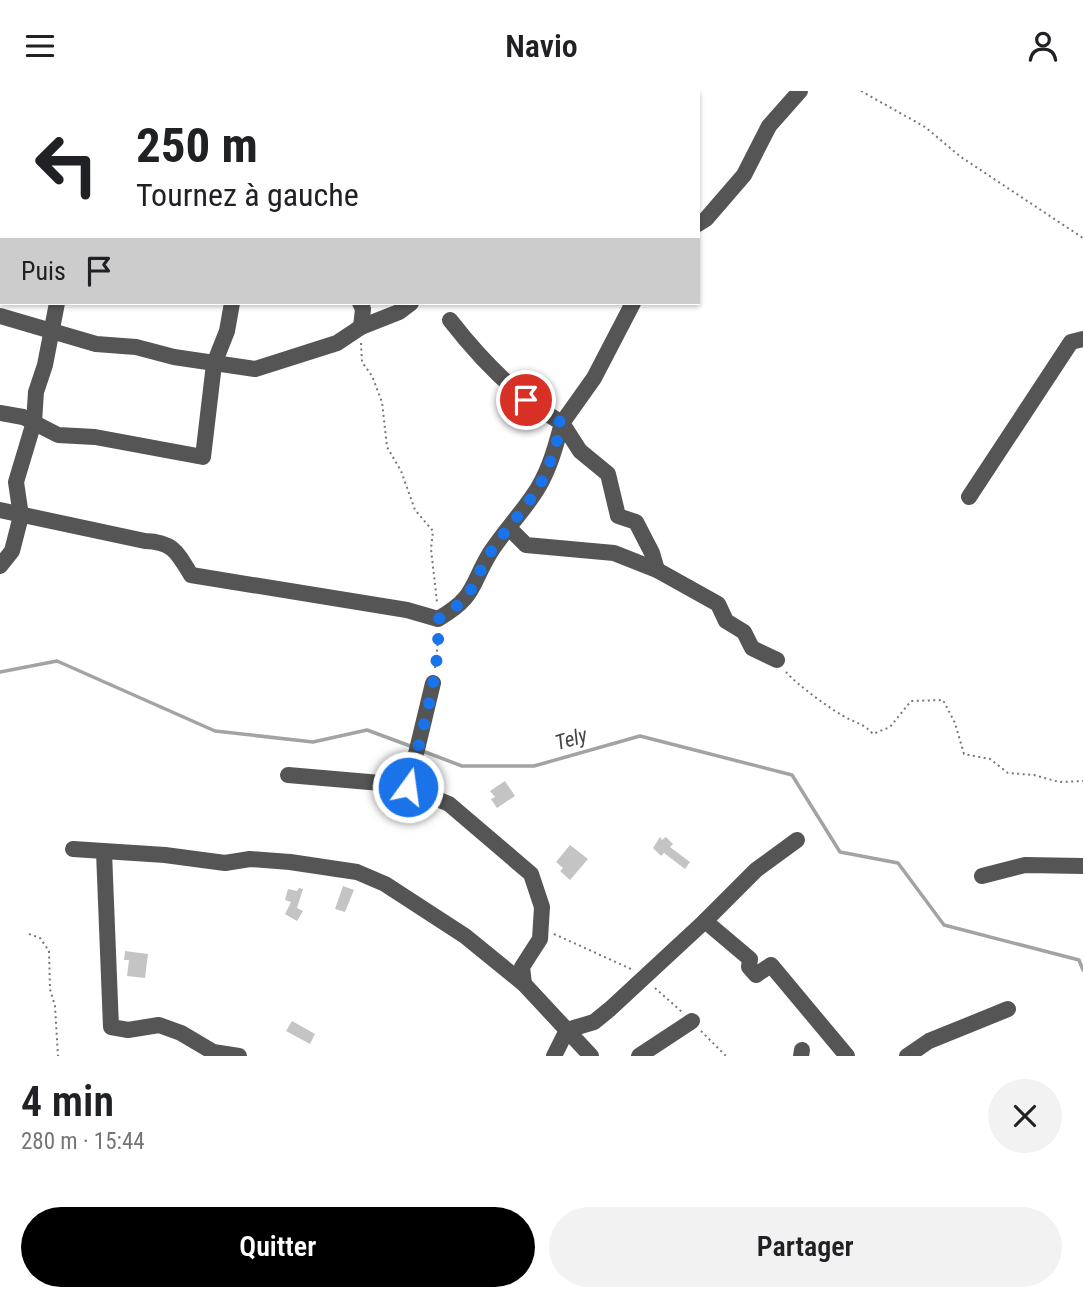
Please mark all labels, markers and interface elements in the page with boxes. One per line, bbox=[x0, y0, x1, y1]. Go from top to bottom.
icon: menu bbox=[21, 27, 59, 65]
text: Navio bbox=[505, 27, 578, 65]
icon: person bbox=[1024, 27, 1062, 65]
text: 250 m bbox=[136, 117, 258, 174]
icon: left bbox=[21, 119, 112, 210]
text: Tournez à gauche bbox=[136, 176, 359, 214]
icon: arrive bbox=[80, 252, 118, 290]
text: Puis bbox=[21, 256, 66, 286]
pin bbox=[496, 370, 556, 430]
icon: arrive bbox=[507, 381, 545, 419]
water label: Tely bbox=[552, 723, 590, 755]
position arrow bbox=[371, 750, 445, 824]
text: 4 min bbox=[21, 1077, 114, 1126]
button: close bbox=[988, 1079, 1062, 1153]
text: 280 m · 15:44 bbox=[21, 1128, 145, 1155]
button: Quitter bbox=[21, 1207, 535, 1287]
button: Partager bbox=[549, 1207, 1062, 1287]

